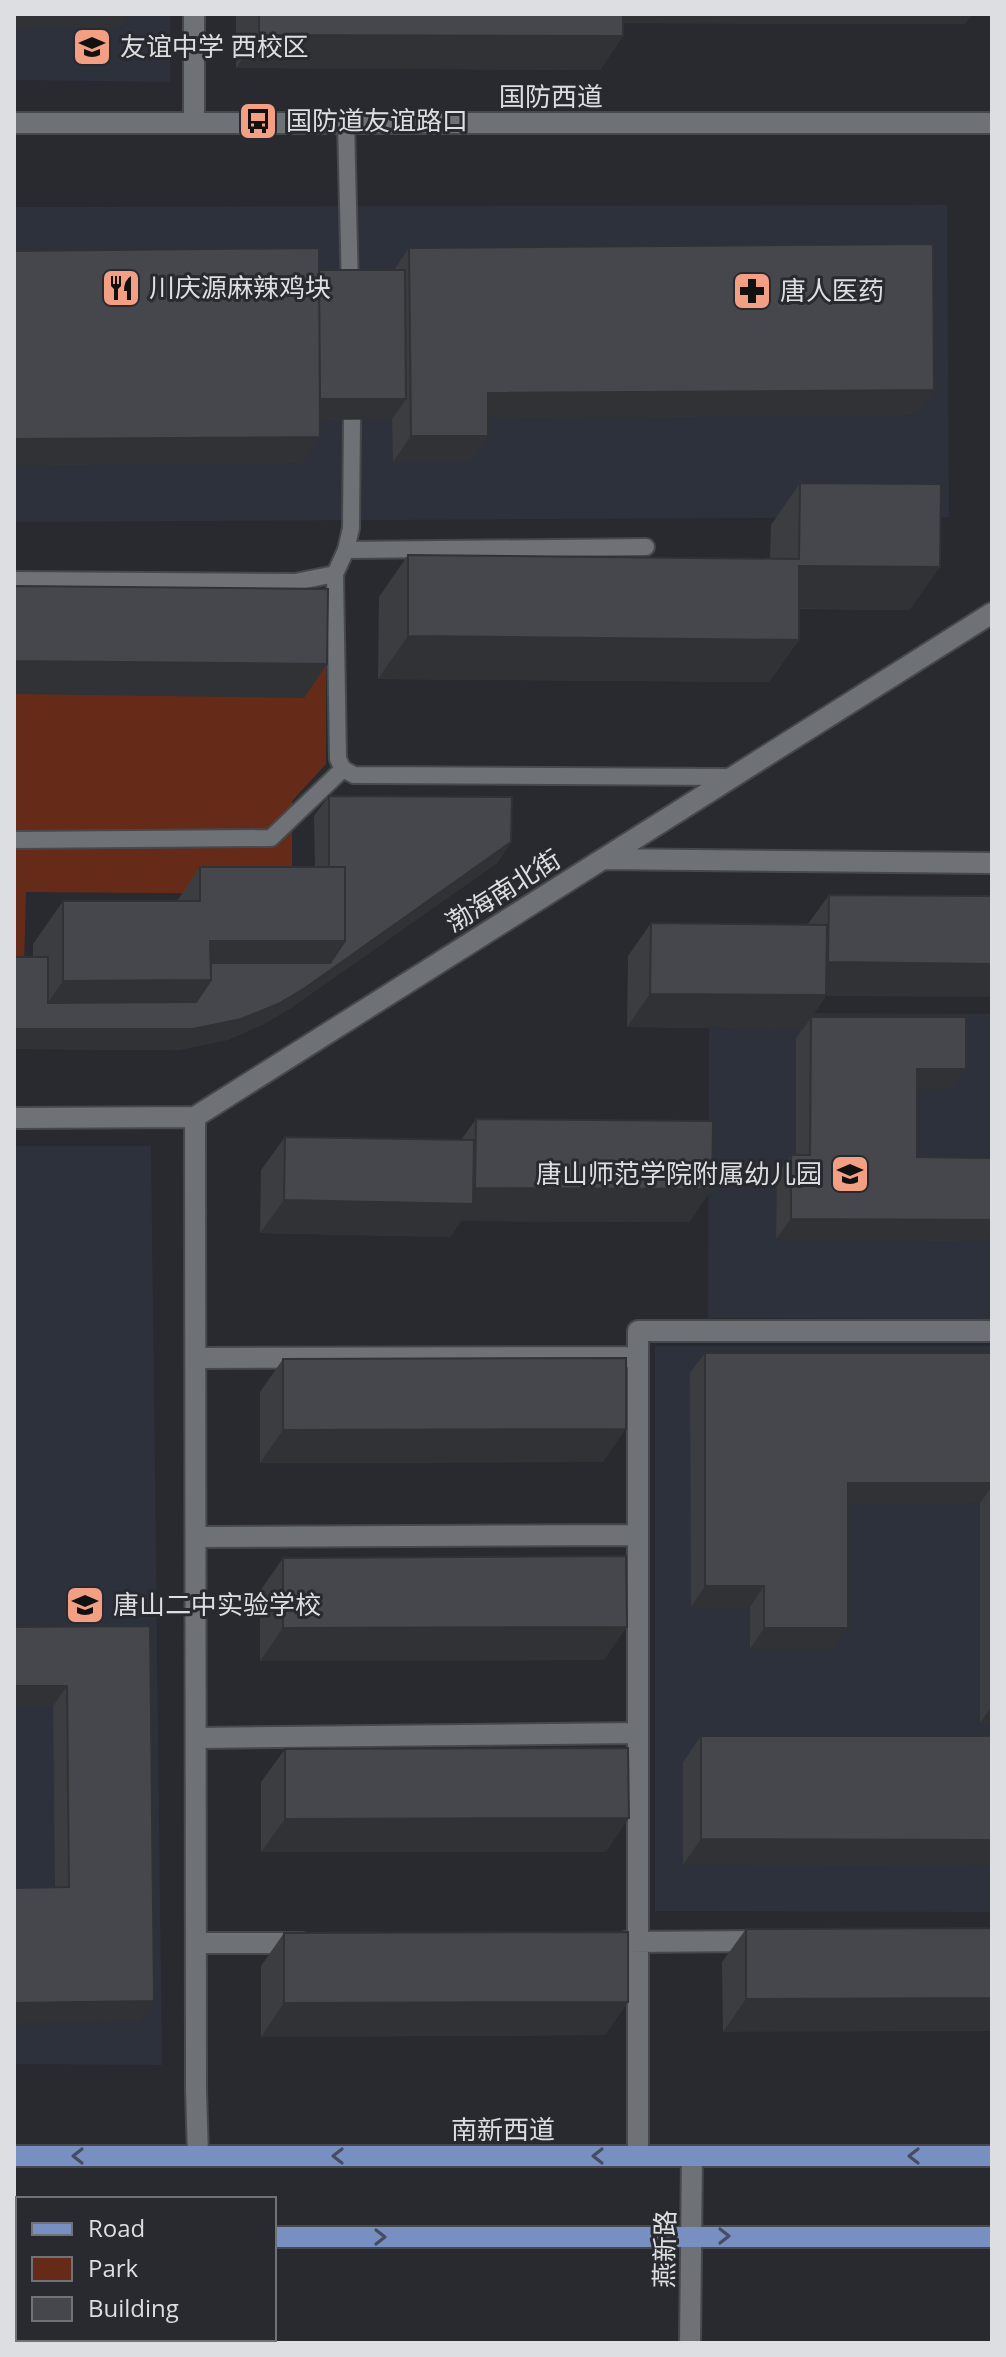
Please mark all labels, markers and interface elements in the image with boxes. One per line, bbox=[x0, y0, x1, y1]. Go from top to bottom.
school or university icon: 友谊中学 西校区 bbox=[71, 26, 113, 68]
place label: 友谊中学 西校区 bbox=[120, 28, 309, 64]
street label: 国防西道 bbox=[499, 78, 603, 114]
bus stop icon: 国防道友谊路口 bbox=[237, 100, 279, 142]
place label: 国防道友谊路口 bbox=[286, 102, 468, 138]
restaurant icon: 川庆源麻辣鸡块 bbox=[100, 267, 142, 309]
place label: 川庆源麻辣鸡块 bbox=[149, 269, 331, 305]
pharmacy icon: 唐人医药 bbox=[731, 270, 773, 312]
place label: 唐人医药 bbox=[780, 272, 884, 308]
street label: 渤海南北街 bbox=[438, 840, 567, 940]
school or university icon: 唐山师范学院附属幼儿园 bbox=[829, 1153, 871, 1195]
place label: 唐山师范学院附属幼儿园 bbox=[536, 1155, 822, 1191]
school or university icon: 唐山二中实验学校 bbox=[64, 1584, 106, 1626]
place label: 唐山二中实验学校 bbox=[113, 1586, 321, 1622]
street label: 南新西道 bbox=[451, 2111, 555, 2147]
one-way arrow bbox=[71, 2147, 84, 2165]
one-way arrow bbox=[331, 2147, 344, 2165]
one-way arrow bbox=[591, 2147, 604, 2165]
one-way arrow bbox=[907, 2147, 920, 2165]
legend bbox=[16, 2197, 276, 2341]
street label: 燕新路 bbox=[645, 2210, 683, 2288]
text: Road bbox=[88, 2211, 145, 2244]
one-way arrow bbox=[718, 2227, 731, 2245]
one-way arrow bbox=[374, 2228, 387, 2246]
text: Park bbox=[88, 2251, 139, 2284]
text: Building bbox=[88, 2291, 179, 2324]

